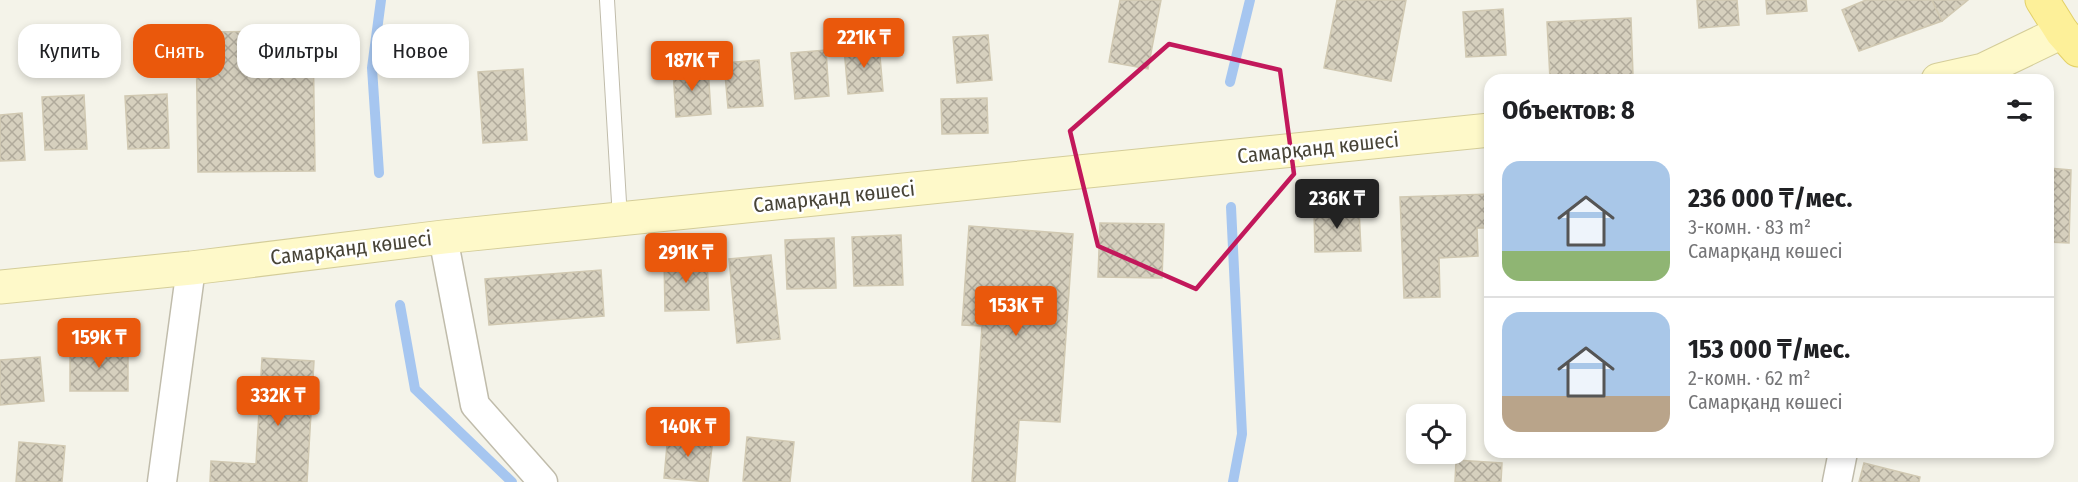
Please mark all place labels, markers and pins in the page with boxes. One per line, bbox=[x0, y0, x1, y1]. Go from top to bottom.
pin: 221K ₸ bbox=[815, 18, 913, 69]
pin: 187K ₸ bbox=[643, 41, 741, 92]
pin: 236K ₸ bbox=[1288, 179, 1386, 230]
pin: 291K ₸ bbox=[637, 233, 735, 284]
pin: 153K ₸ bbox=[967, 286, 1065, 337]
pin: 159K ₸ bbox=[50, 318, 148, 369]
pin: 332K ₸ bbox=[229, 376, 327, 427]
pin: 140K ₸ bbox=[639, 407, 737, 458]

